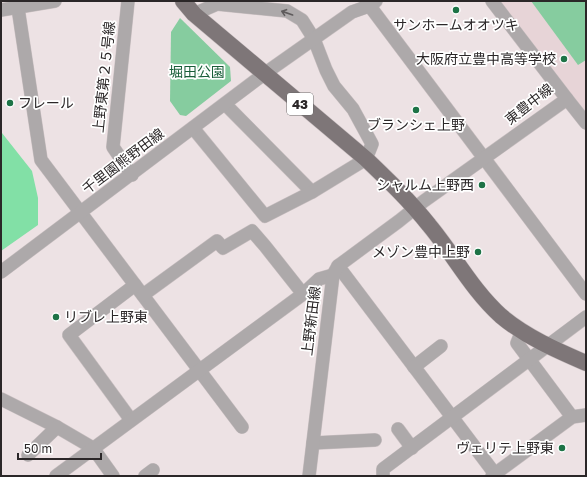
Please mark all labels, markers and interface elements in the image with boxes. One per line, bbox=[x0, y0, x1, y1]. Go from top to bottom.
marker: サンホームオオツキ bbox=[451, 5, 461, 15]
one-way arrow bbox=[281, 9, 294, 16]
place label: サンホームオオツキ bbox=[393, 16, 519, 33]
street label: 上野東第２５号線 bbox=[89, 20, 118, 134]
place label: 大阪府立豊中高等学校 bbox=[416, 50, 556, 67]
marker: 大阪府立豊中高等学校 bbox=[559, 54, 569, 64]
park label: 堀田公園 bbox=[169, 63, 225, 80]
street label: 東豊中線 bbox=[501, 80, 556, 128]
road number: 43 bbox=[287, 93, 313, 115]
place label: フレール bbox=[18, 94, 74, 111]
marker: フレール bbox=[5, 98, 15, 108]
marker: ブランシェ上野 bbox=[411, 105, 421, 115]
place label: ブランシェ上野 bbox=[367, 116, 465, 133]
street label: 千里園熊野田線 bbox=[78, 124, 167, 197]
place label: シャルム上野西 bbox=[376, 176, 474, 193]
marker: シャルム上野西 bbox=[477, 180, 487, 190]
place label: メゾン豊中上野 bbox=[372, 243, 470, 260]
marker: メゾン豊中上野 bbox=[473, 247, 483, 257]
street label: 上野新田線 bbox=[298, 285, 323, 357]
place label: リブレ上野東 bbox=[64, 308, 148, 325]
marker: リブレ上野東 bbox=[51, 312, 61, 322]
scale bar bbox=[18, 435, 101, 461]
place label: ヴェリテ上野東 bbox=[456, 439, 554, 456]
text: 50 m bbox=[24, 441, 52, 456]
marker: ヴェリテ上野東 bbox=[557, 443, 567, 453]

